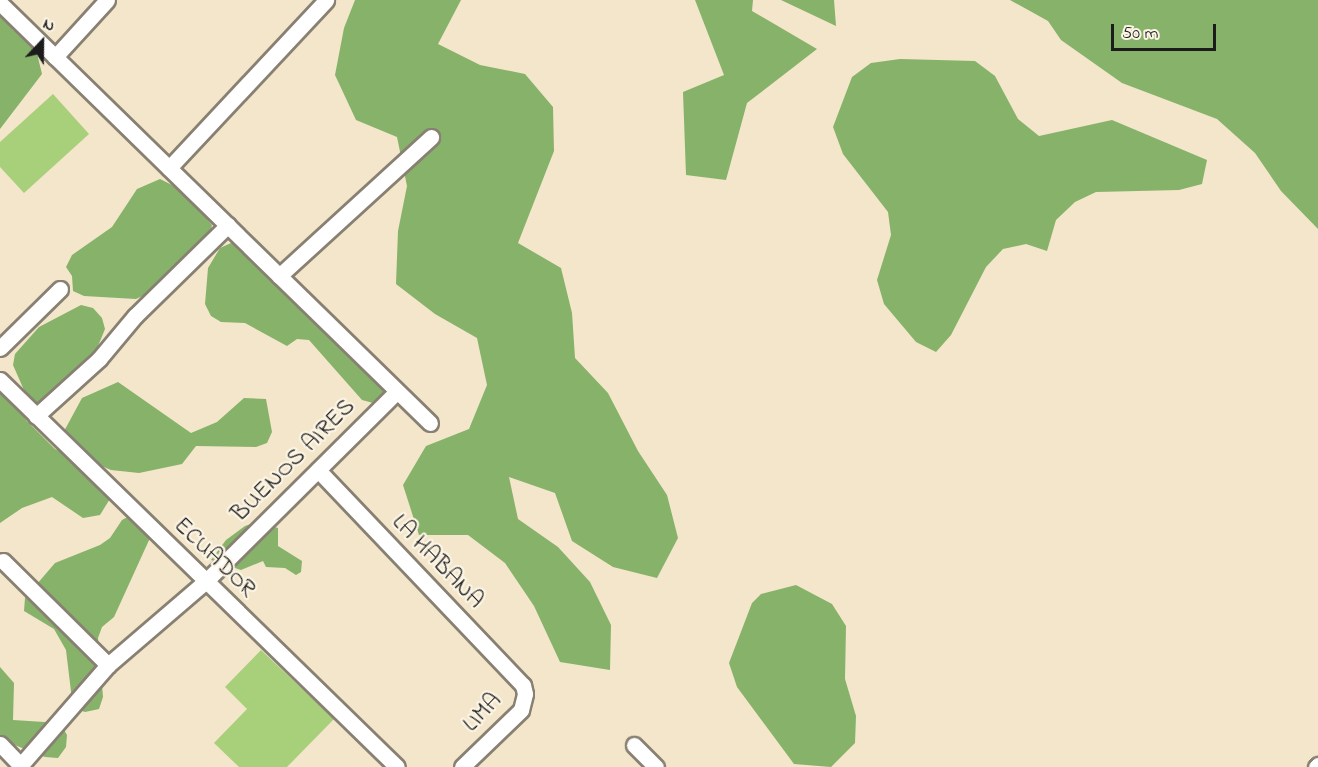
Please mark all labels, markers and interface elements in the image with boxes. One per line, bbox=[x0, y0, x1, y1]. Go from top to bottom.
north arrow bbox=[12, 12, 72, 72]
text: N bbox=[39, 12, 58, 38]
scale bar bbox=[1114, 12, 1219, 50]
text: 50 m bbox=[1122, 21, 1159, 47]
street label: BUENOS AIRES bbox=[226, 393, 362, 529]
street label: LA HABANA bbox=[385, 509, 489, 615]
street label: ECUADOR bbox=[167, 512, 261, 604]
street label: LIMA bbox=[457, 687, 509, 739]

